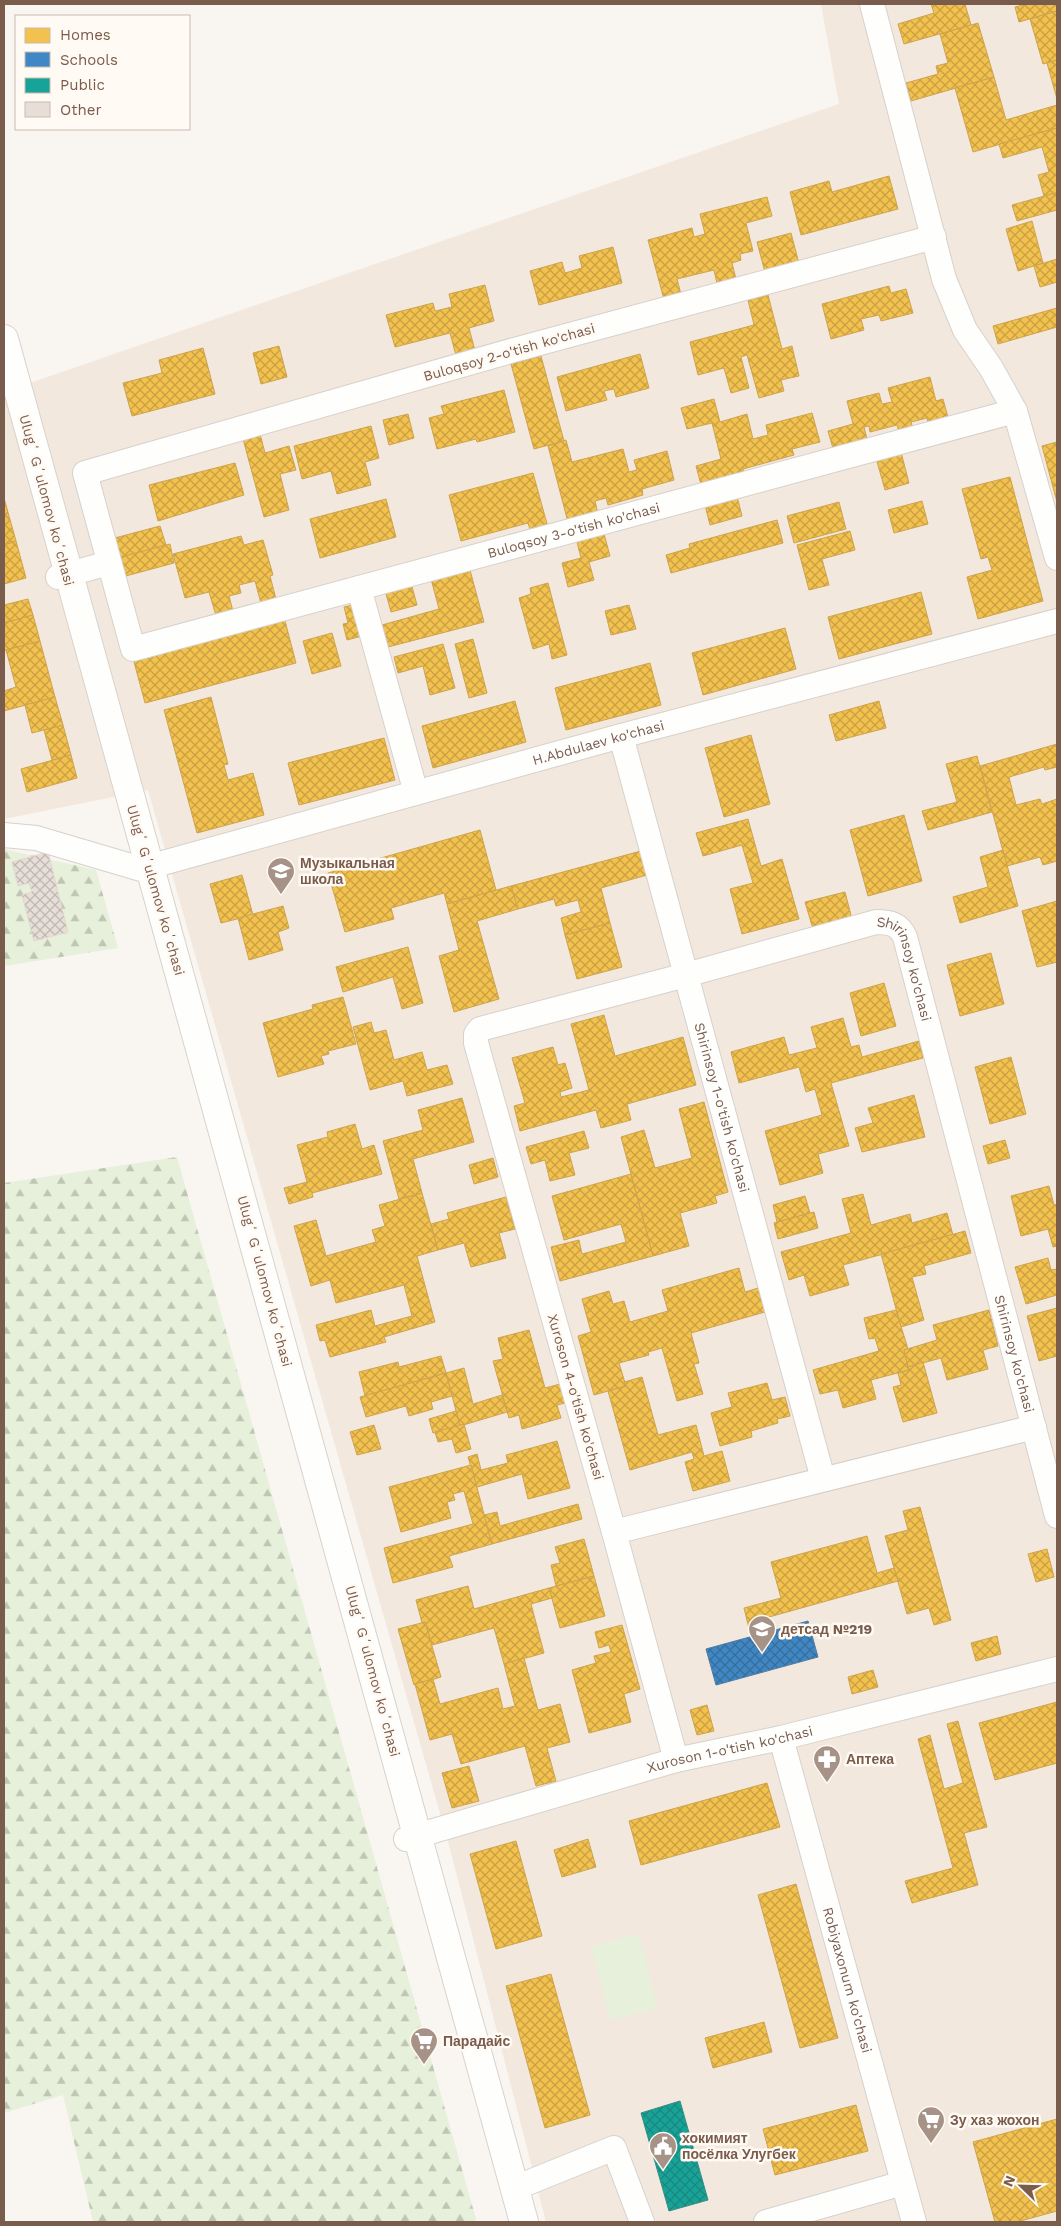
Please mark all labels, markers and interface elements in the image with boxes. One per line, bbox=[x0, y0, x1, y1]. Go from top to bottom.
legend bbox=[15, 15, 190, 130]
text: Homes bbox=[60, 26, 111, 44]
text: Schools bbox=[60, 51, 118, 69]
text: Public bbox=[60, 76, 105, 94]
text: Other bbox=[60, 101, 102, 119]
street label: Buloqsoy 2-o'tish ko'chasi bbox=[421, 320, 597, 384]
street label: Ulugʻ Gʻulomov koʻchasi bbox=[16, 413, 78, 587]
street label: Buloqsoy 3-o'tish ko'chasi bbox=[486, 499, 662, 561]
street label: H.Abdulaev ko'chasi bbox=[531, 717, 666, 768]
street label: Ulugʻ Gʻulomov koʻchasi bbox=[124, 803, 188, 977]
place label: Музыкальная школа bbox=[300, 855, 395, 887]
school or university icon: Музыкальная школа bbox=[266, 856, 296, 895]
street label: Shirinsoy ko'chasi bbox=[876, 914, 935, 1023]
street label: Shirinsoy 1-o'tish ko'chasi bbox=[691, 1021, 753, 1194]
street label: Ulugʻ Gʻulomov koʻchasi bbox=[234, 1194, 296, 1368]
street label: Shirinsoy ko'chasi bbox=[991, 1293, 1038, 1414]
street label: Xuroson 4-o'tish ko'chasi bbox=[545, 1312, 607, 1482]
street label: Ulugʻ Gʻulomov koʻchasi bbox=[342, 1584, 404, 1758]
school or university icon: детсад №219 bbox=[747, 1614, 777, 1653]
place label: детсад №219 bbox=[781, 1621, 872, 1637]
street label: Хuroson 1-o'tish ko'chasi bbox=[645, 1722, 814, 1776]
pharmacy icon: Аптека bbox=[812, 1744, 842, 1783]
place label: Аптека bbox=[846, 1751, 894, 1767]
street label: Robiyaxonum ko'chasi bbox=[820, 1905, 875, 2055]
supermarket icon: Парадайс bbox=[409, 2026, 439, 2065]
place label: Парадайс bbox=[443, 2033, 510, 2049]
supermarket icon: Зу хаз жохон bbox=[916, 2105, 946, 2144]
place label: Зу хаз жохон bbox=[950, 2112, 1040, 2128]
place label: хокимият посёлка Улугбек bbox=[682, 2130, 797, 2162]
public building icon: хокимият посёлка Улугбек bbox=[648, 2131, 678, 2170]
north arrow bbox=[996, 2161, 1046, 2211]
text: N bbox=[1000, 2173, 1018, 2189]

